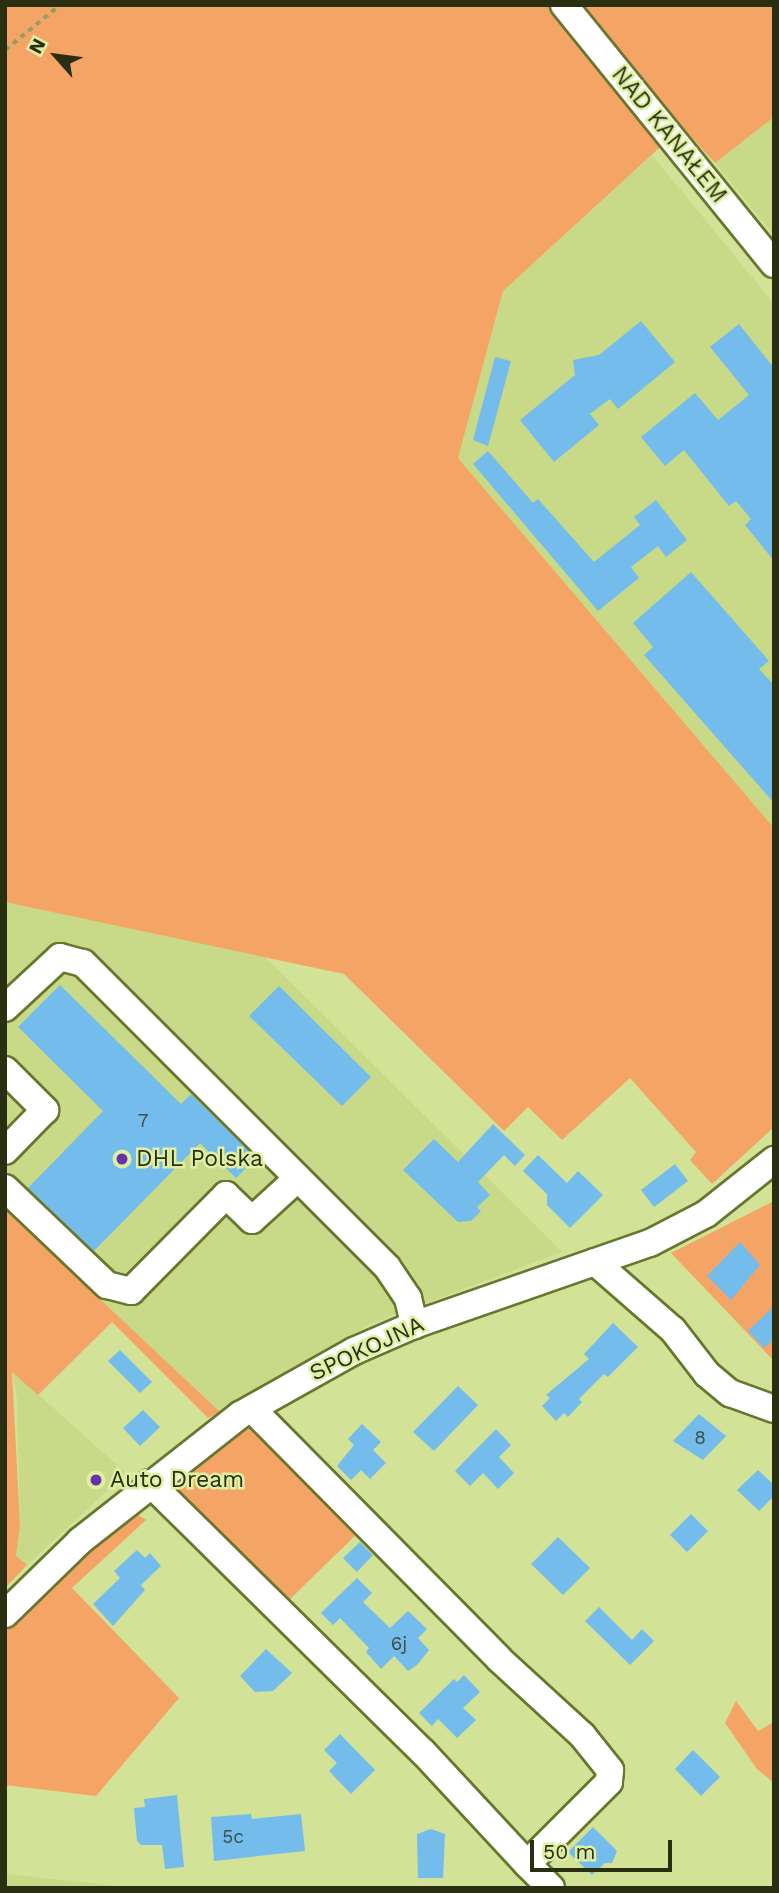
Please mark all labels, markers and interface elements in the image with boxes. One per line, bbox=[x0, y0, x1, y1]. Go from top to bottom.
north arrow bbox=[21, 21, 91, 91]
text: N bbox=[24, 34, 50, 58]
street label: NAD KANAŁEM bbox=[606, 61, 732, 209]
house number: 7 bbox=[138, 1110, 148, 1132]
place label: DHL Polska bbox=[136, 1145, 264, 1173]
marker: DHL Polska bbox=[114, 1151, 130, 1167]
street label: SPOKOJNA bbox=[306, 1311, 428, 1387]
house number: 8 bbox=[694, 1427, 706, 1449]
place label: Auto Dream bbox=[110, 1466, 244, 1494]
marker: Auto Dream bbox=[88, 1472, 104, 1488]
house number: 6j bbox=[391, 1633, 407, 1655]
house number: 5c bbox=[222, 1826, 244, 1848]
scale bar bbox=[534, 1826, 676, 1870]
text: 50 m bbox=[543, 1839, 595, 1864]

